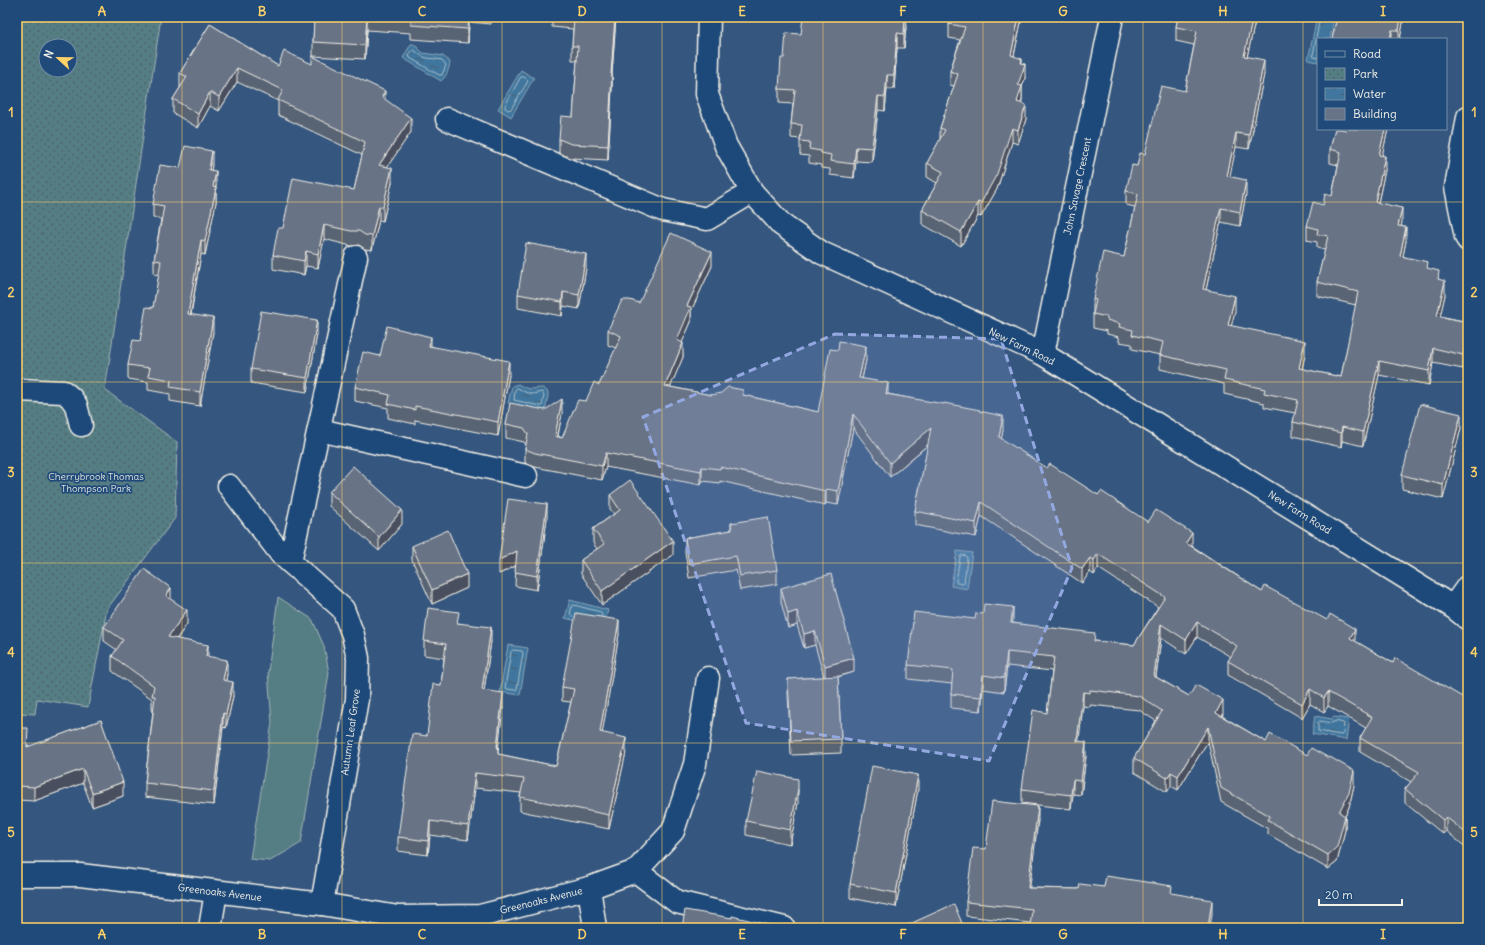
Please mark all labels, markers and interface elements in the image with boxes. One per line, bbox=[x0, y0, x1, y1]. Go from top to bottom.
text: A bbox=[98, 3, 107, 20]
text: B bbox=[258, 3, 267, 20]
text: C bbox=[418, 3, 427, 20]
text: D bbox=[577, 3, 587, 20]
text: E bbox=[738, 3, 746, 20]
text: F bbox=[899, 3, 907, 20]
text: G bbox=[1058, 3, 1068, 20]
text: H bbox=[1218, 3, 1228, 20]
text: I bbox=[1380, 3, 1386, 20]
north arrow bbox=[38, 38, 78, 78]
legend bbox=[1317, 38, 1447, 130]
text: Road bbox=[1353, 46, 1381, 61]
text: N bbox=[41, 48, 57, 60]
text: Park bbox=[1353, 66, 1378, 81]
text: Water bbox=[1353, 86, 1386, 101]
text: 1 bbox=[8, 104, 14, 121]
text: 1 bbox=[1471, 104, 1477, 121]
text: Building bbox=[1353, 106, 1397, 121]
street label: John Savage Crescent bbox=[1061, 136, 1094, 236]
text: 2 bbox=[7, 284, 15, 301]
text: 2 bbox=[1470, 284, 1478, 301]
street label: New Farm Road bbox=[987, 325, 1057, 368]
text: 3 bbox=[7, 464, 15, 481]
text: 3 bbox=[1470, 464, 1478, 481]
park label: Cherrybrook Thomas Thompson Park bbox=[48, 470, 144, 495]
street label: New Farm Road bbox=[1266, 488, 1334, 537]
text: 4 bbox=[7, 644, 15, 661]
text: 4 bbox=[1470, 644, 1478, 661]
street label: Autumn Leaf Grove bbox=[338, 688, 363, 776]
text: 5 bbox=[7, 824, 15, 841]
text: 5 bbox=[1470, 824, 1478, 841]
street label: Greenoaks Avenue bbox=[177, 881, 263, 904]
scale bar bbox=[1319, 881, 1402, 907]
street label: Greenoaks Avenue bbox=[499, 884, 584, 917]
text: 20 m bbox=[1325, 887, 1353, 902]
text: A bbox=[98, 926, 107, 943]
text: B bbox=[258, 926, 267, 943]
text: C bbox=[418, 926, 427, 943]
text: D bbox=[577, 926, 587, 943]
text: E bbox=[738, 926, 746, 943]
text: F bbox=[899, 926, 907, 943]
text: G bbox=[1058, 926, 1068, 943]
text: H bbox=[1218, 926, 1228, 943]
text: I bbox=[1380, 926, 1386, 943]

